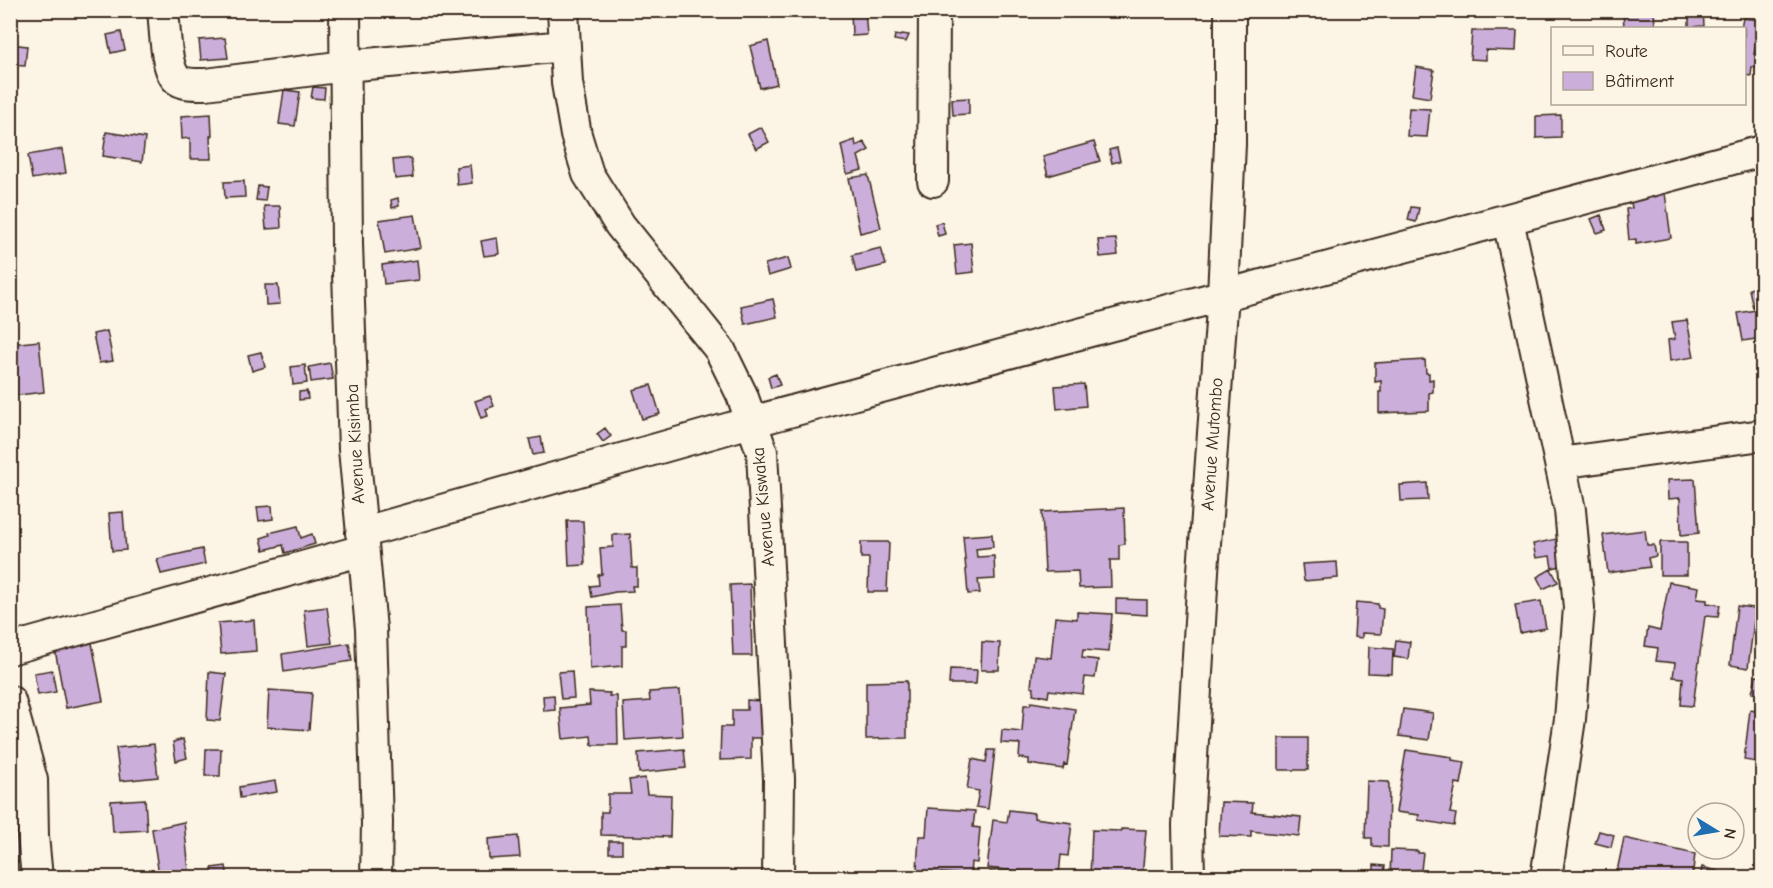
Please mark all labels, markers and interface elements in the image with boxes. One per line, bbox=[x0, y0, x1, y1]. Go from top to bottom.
legend bbox=[1551, 27, 1746, 105]
text: Route bbox=[1605, 41, 1648, 62]
text: Bâtiment bbox=[1605, 71, 1675, 92]
street label: Avenue Mutombo bbox=[1197, 377, 1228, 511]
street label: Avenue Kisimba bbox=[342, 383, 369, 505]
street label: Avenue Kiswaka bbox=[748, 446, 779, 568]
north arrow bbox=[1686, 801, 1746, 861]
text: N bbox=[1720, 827, 1740, 841]

